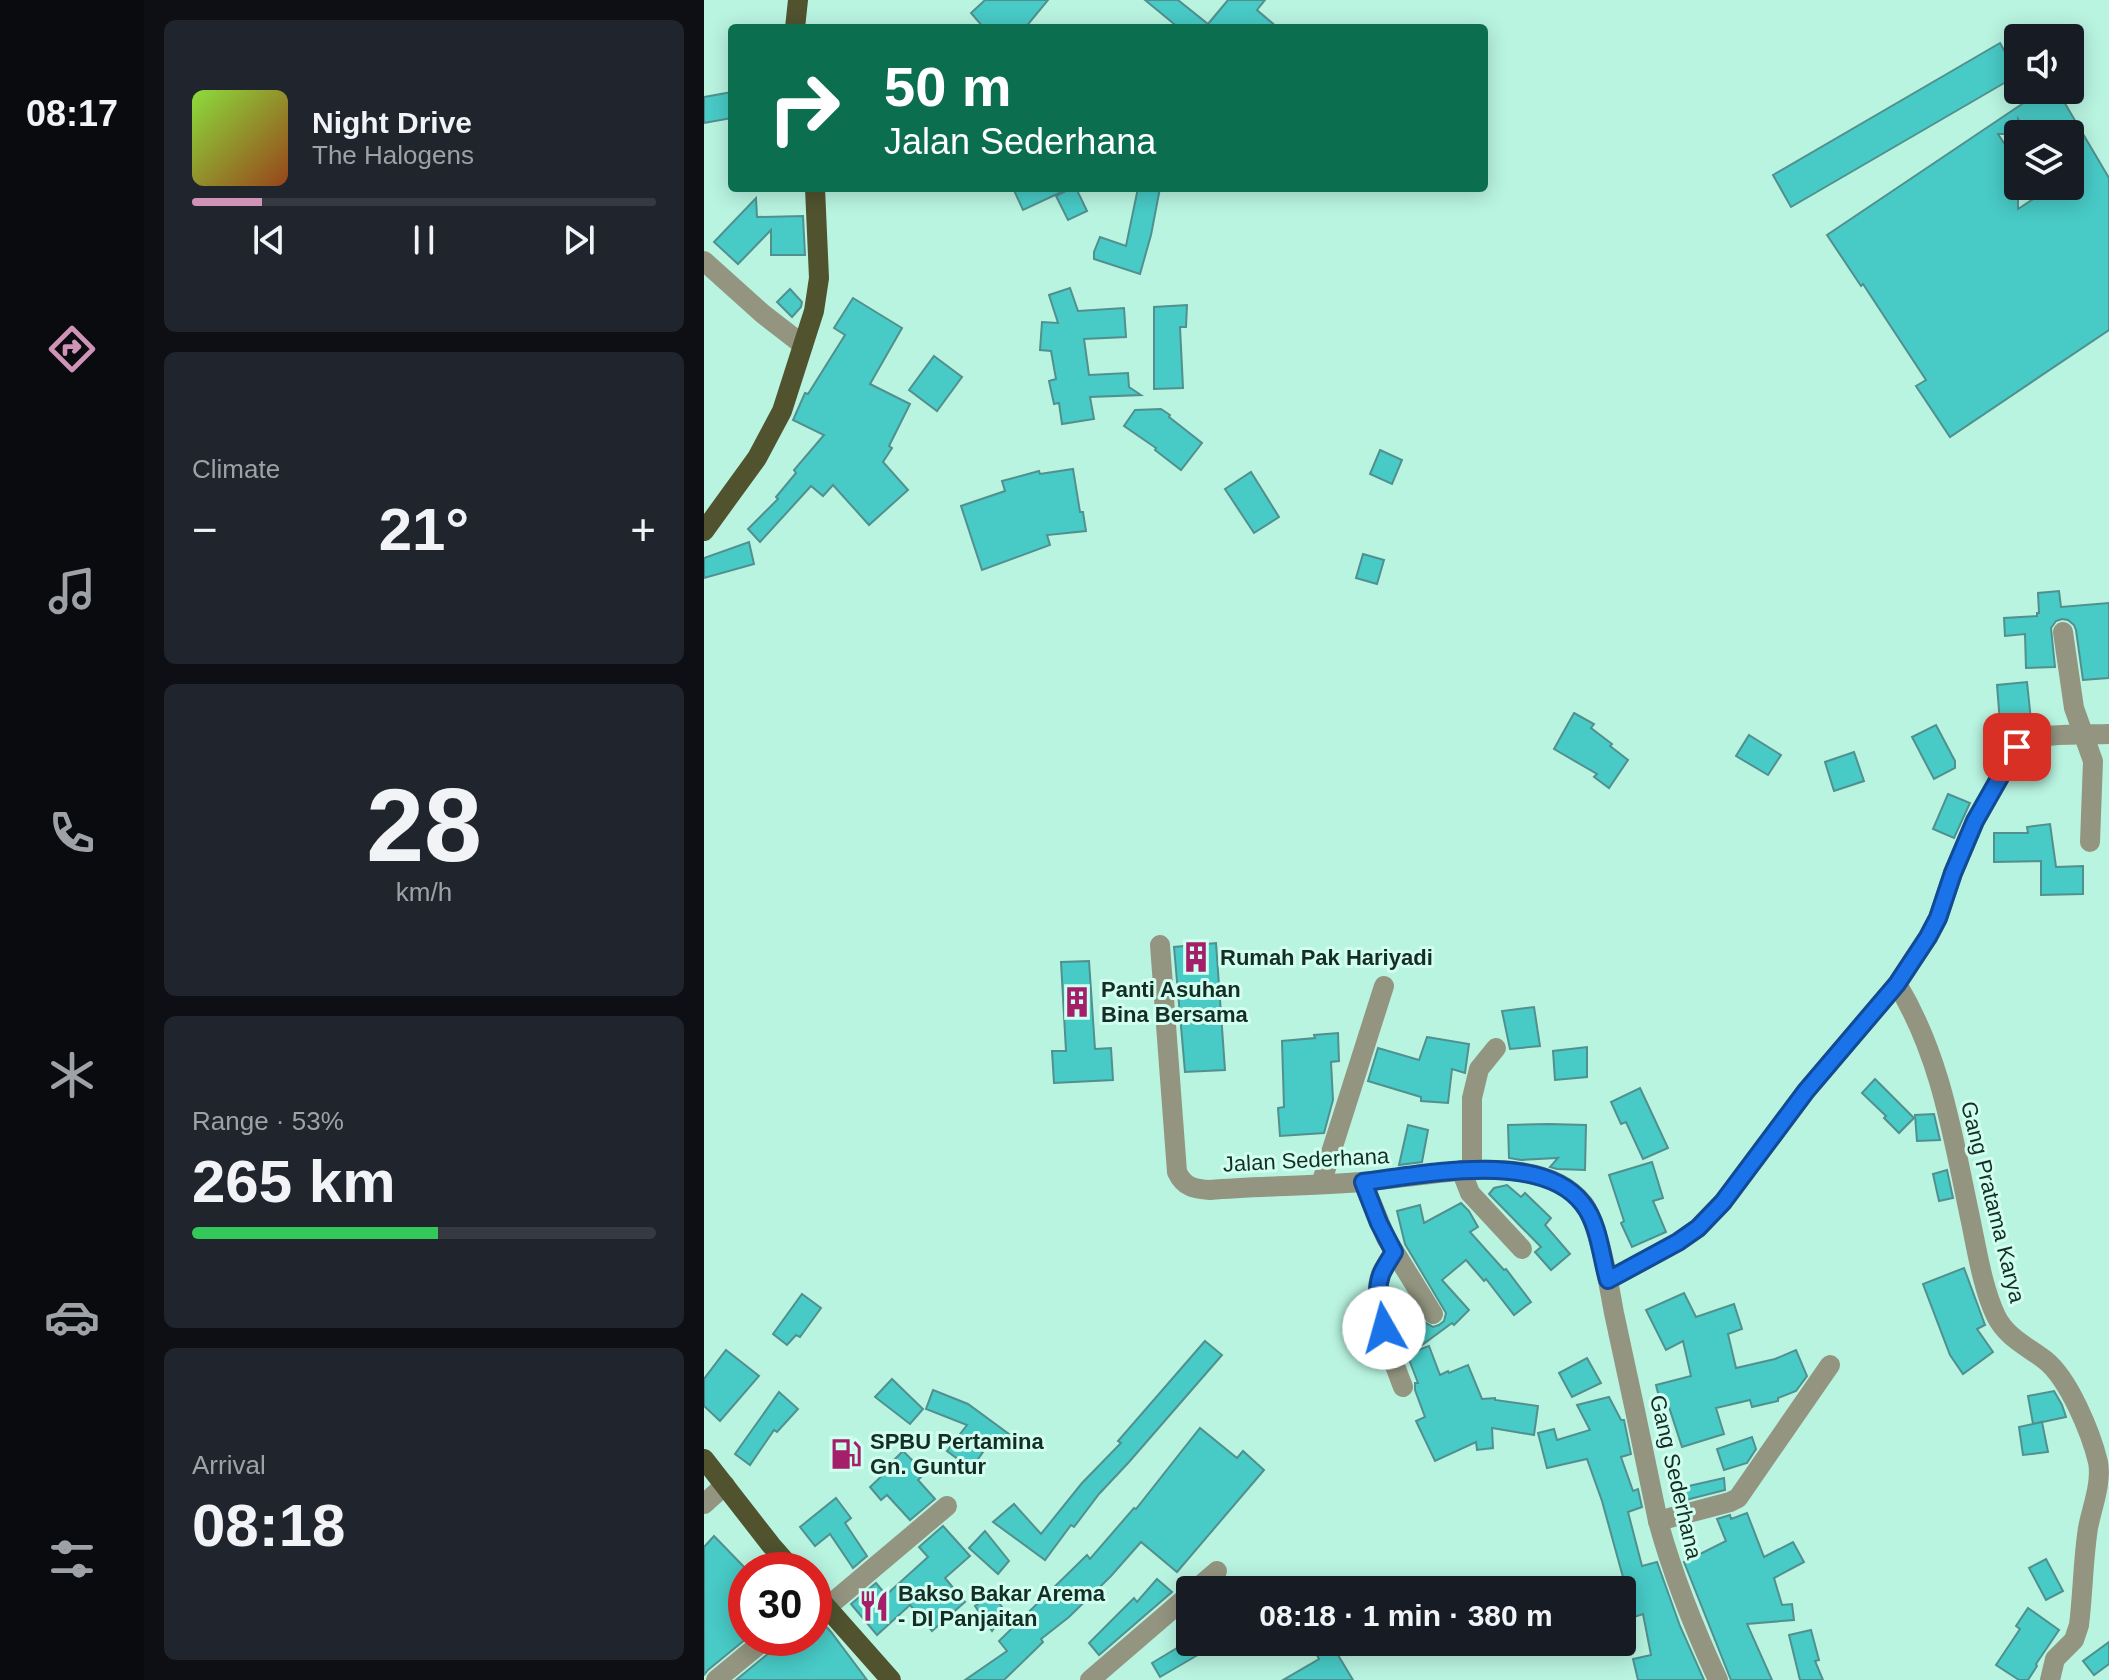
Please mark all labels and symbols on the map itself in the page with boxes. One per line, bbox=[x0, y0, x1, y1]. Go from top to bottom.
pin bbox=[1983, 713, 2051, 781]
building icon: Rumah Pak Hariyadi bbox=[1179, 940, 1213, 974]
place label: Rumah Pak Hariyadi bbox=[1220, 945, 1433, 970]
place label: Panti Asuhan Bina Bersama bbox=[1101, 977, 1249, 1027]
building icon: Panti Asuhan Bina Bersama bbox=[1060, 985, 1094, 1019]
street label: Gang Pratama Karya bbox=[1956, 1099, 2030, 1306]
street label: Jalan Sederhana bbox=[1222, 1143, 1390, 1177]
position arrow bbox=[1342, 1286, 1426, 1370]
street label: Gang Sederhana bbox=[1645, 1393, 1707, 1562]
place label: SPBU Pertamina Gn. Guntur bbox=[870, 1429, 1044, 1479]
fuel station icon: SPBU Pertamina Gn. Guntur bbox=[829, 1437, 863, 1471]
speed limit sign: 30 bbox=[728, 1552, 832, 1656]
place label: Bakso Bakar Arema - DI Panjaitan bbox=[898, 1581, 1106, 1631]
restaurant icon: Bakso Bakar Arema - DI Panjaitan bbox=[857, 1589, 891, 1623]

